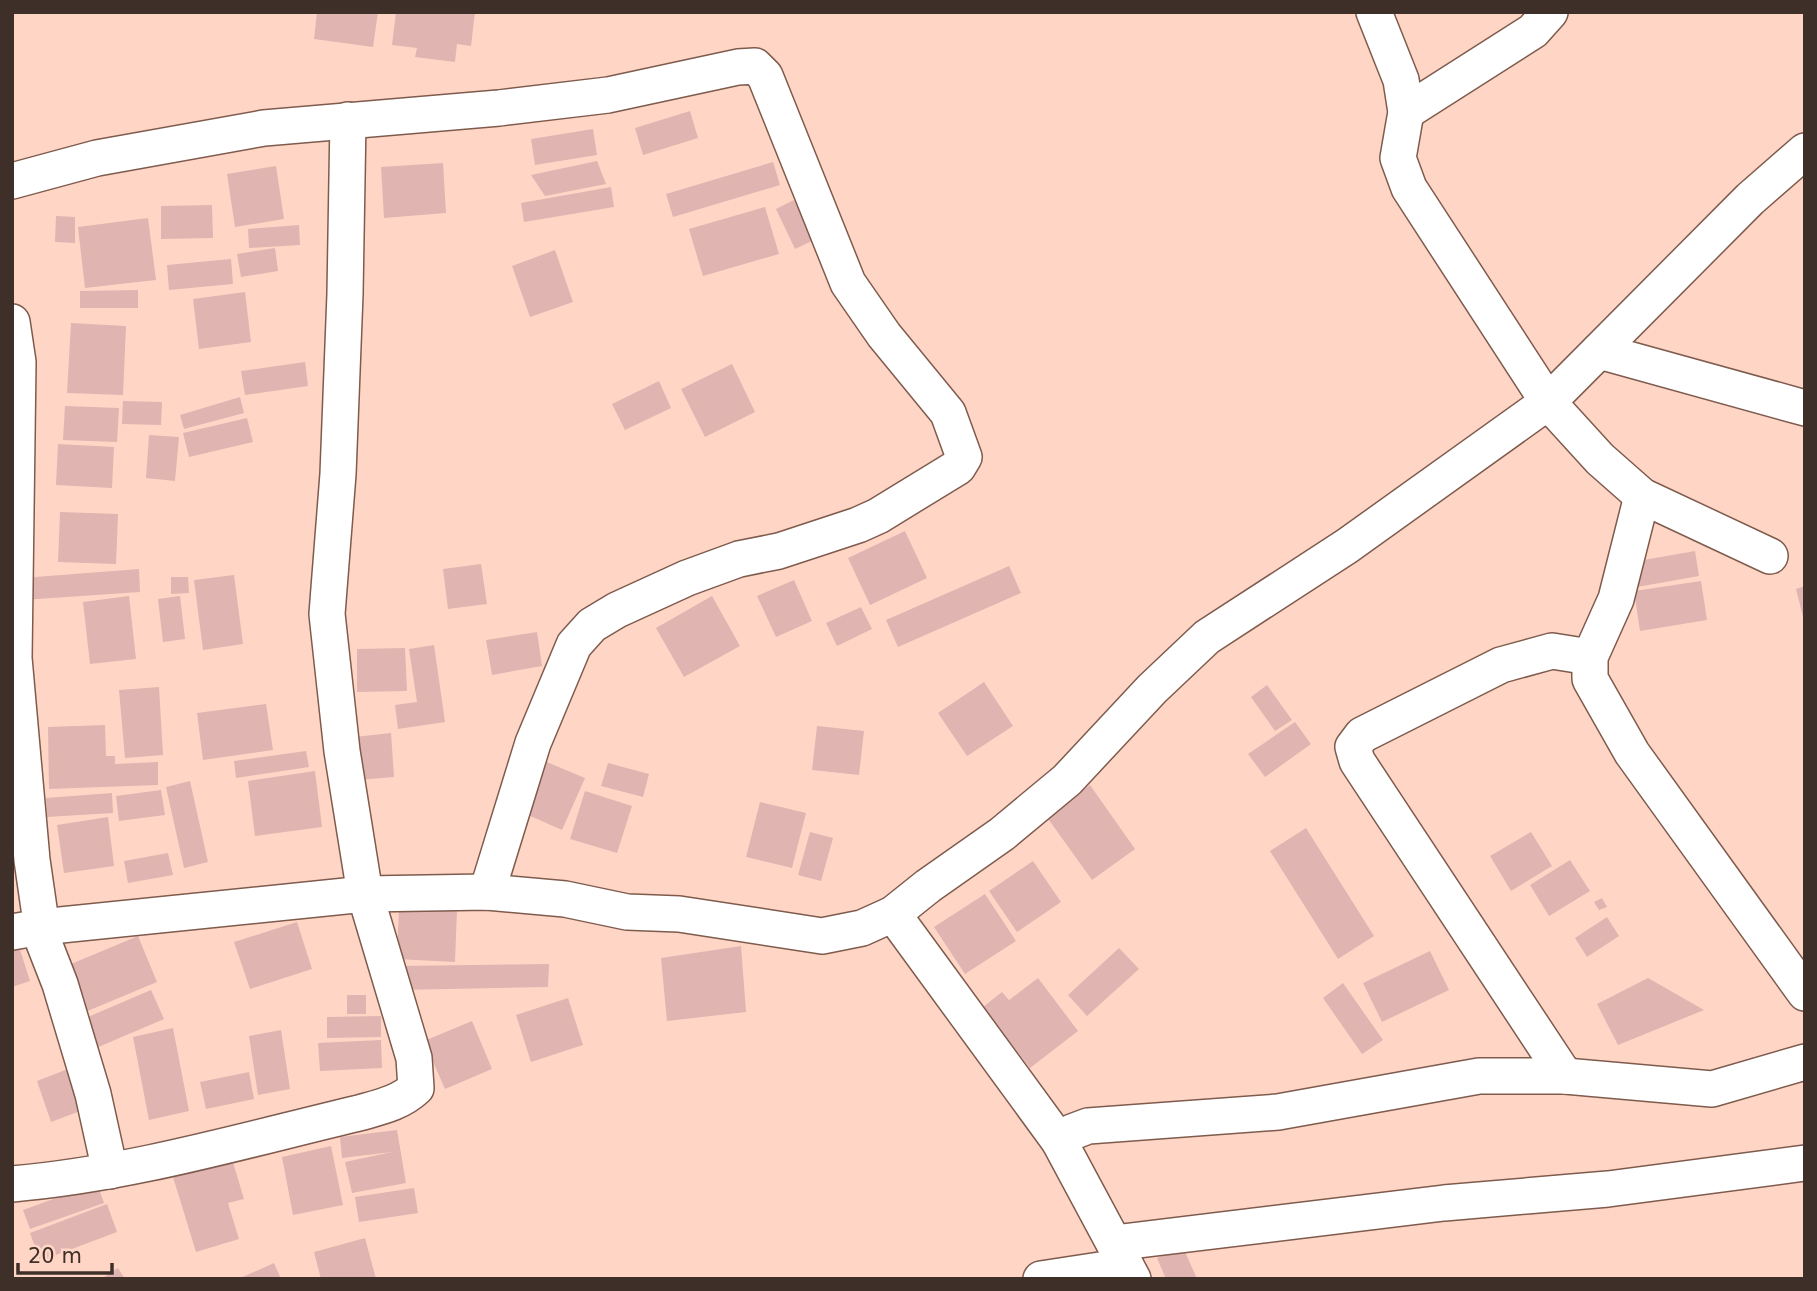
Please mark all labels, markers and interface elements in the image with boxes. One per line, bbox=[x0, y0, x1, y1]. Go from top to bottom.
scale bar bbox=[18, 1232, 112, 1276]
text: 20 m bbox=[28, 1244, 82, 1268]

